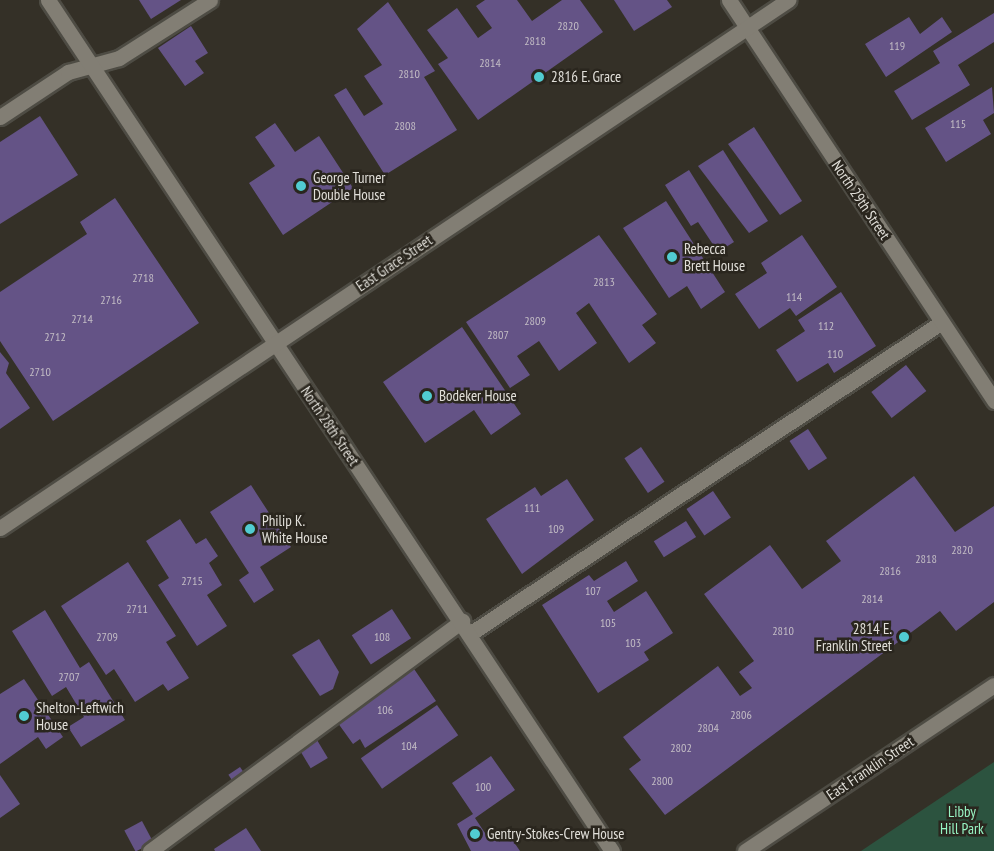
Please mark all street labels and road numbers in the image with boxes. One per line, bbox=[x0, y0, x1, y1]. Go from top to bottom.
street label: North 29th Street bbox=[828, 157, 894, 243]
street label: East Grace Street bbox=[353, 231, 435, 295]
street label: North 28th Street bbox=[297, 383, 363, 469]
street label: East Franklin Street bbox=[823, 732, 917, 804]

